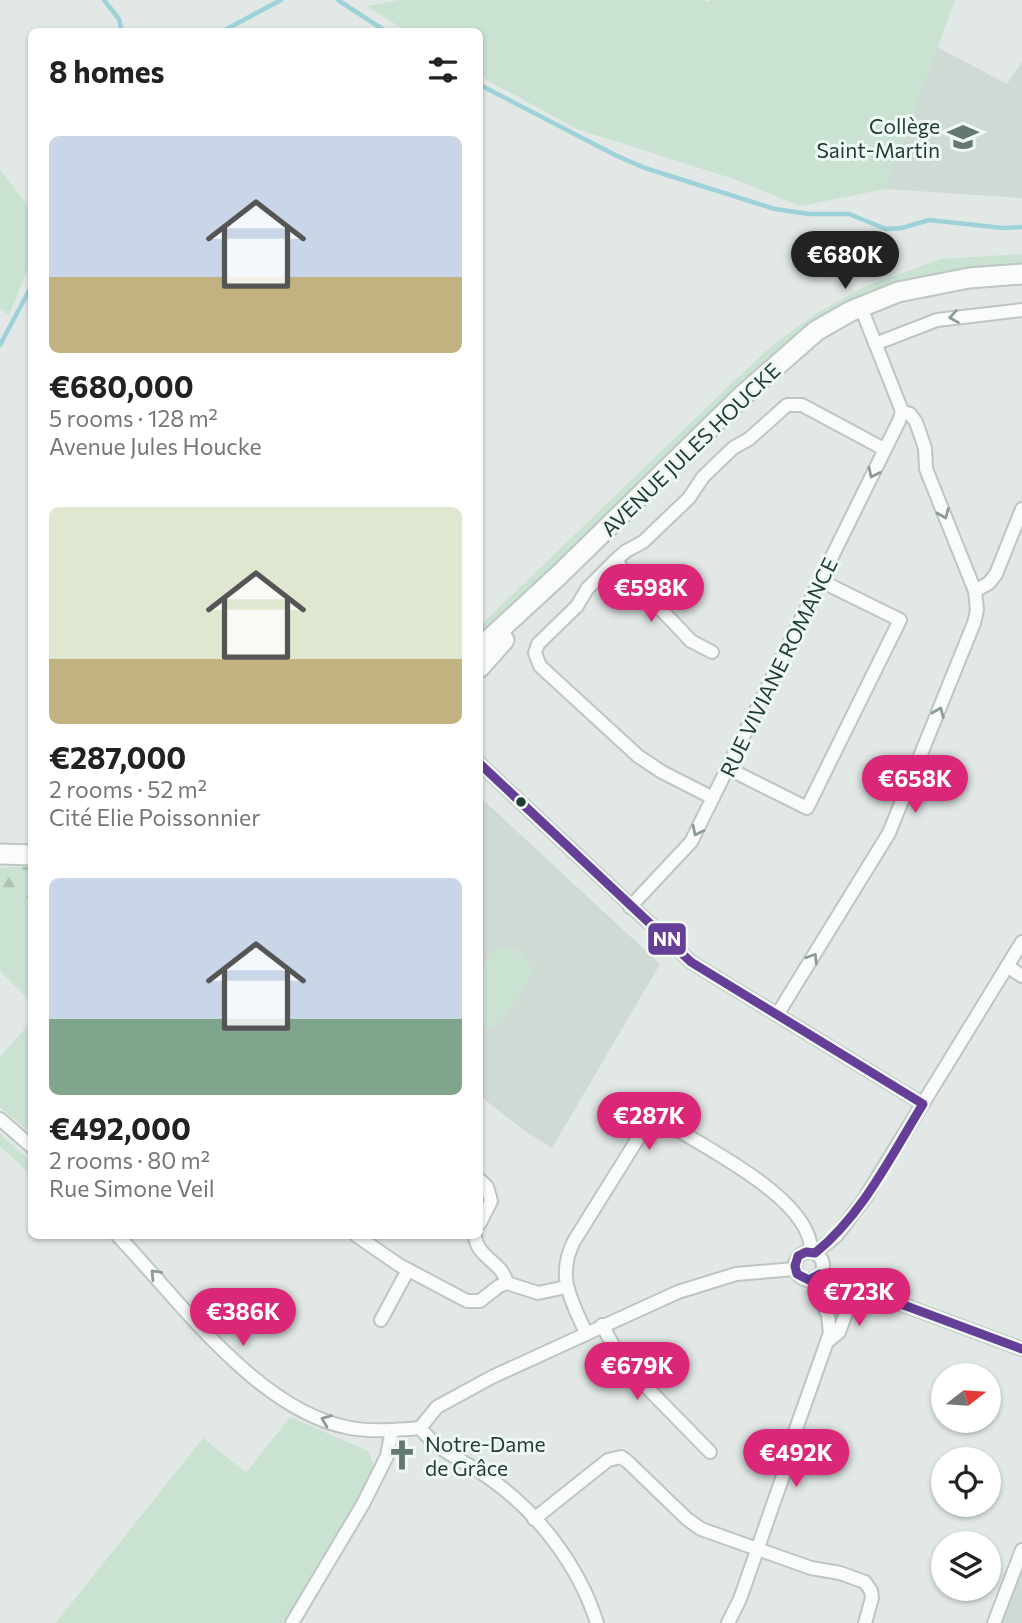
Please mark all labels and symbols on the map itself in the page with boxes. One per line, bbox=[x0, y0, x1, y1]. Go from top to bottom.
place label: Collège Saint-Martin bbox=[817, 113, 940, 162]
school or university icon: Collège Saint-Martin bbox=[946, 120, 980, 154]
pin: €680K bbox=[796, 232, 894, 291]
one-way arrow bbox=[948, 309, 960, 324]
street label: AVENUE JULES HOUCKE bbox=[595, 357, 785, 541]
one-way arrow bbox=[867, 466, 881, 478]
one-way arrow bbox=[936, 508, 950, 520]
street label: RUE VIVIANE ROMANCE bbox=[714, 553, 842, 781]
pin: €598K bbox=[602, 564, 700, 624]
one-way arrow bbox=[930, 707, 944, 719]
pin: €658K bbox=[866, 756, 964, 815]
unlabelled marker bbox=[514, 795, 528, 809]
one-way arrow bbox=[691, 824, 705, 836]
line badge: NN bbox=[647, 922, 687, 956]
text: NN bbox=[653, 927, 681, 950]
one-way arrow bbox=[805, 952, 818, 965]
pin: €287K bbox=[600, 1092, 698, 1152]
pin: €723K bbox=[810, 1268, 908, 1328]
one-way arrow bbox=[150, 1269, 163, 1282]
pin: €386K bbox=[194, 1288, 292, 1348]
pin: €679K bbox=[588, 1342, 686, 1402]
north arrow bbox=[931, 1363, 1001, 1433]
one-way arrow bbox=[320, 1415, 332, 1429]
pin: €492K bbox=[747, 1430, 845, 1489]
place label: Notre-Dame de Grâce bbox=[425, 1431, 546, 1480]
church icon: Notre-Dame de Grâce bbox=[385, 1438, 419, 1472]

